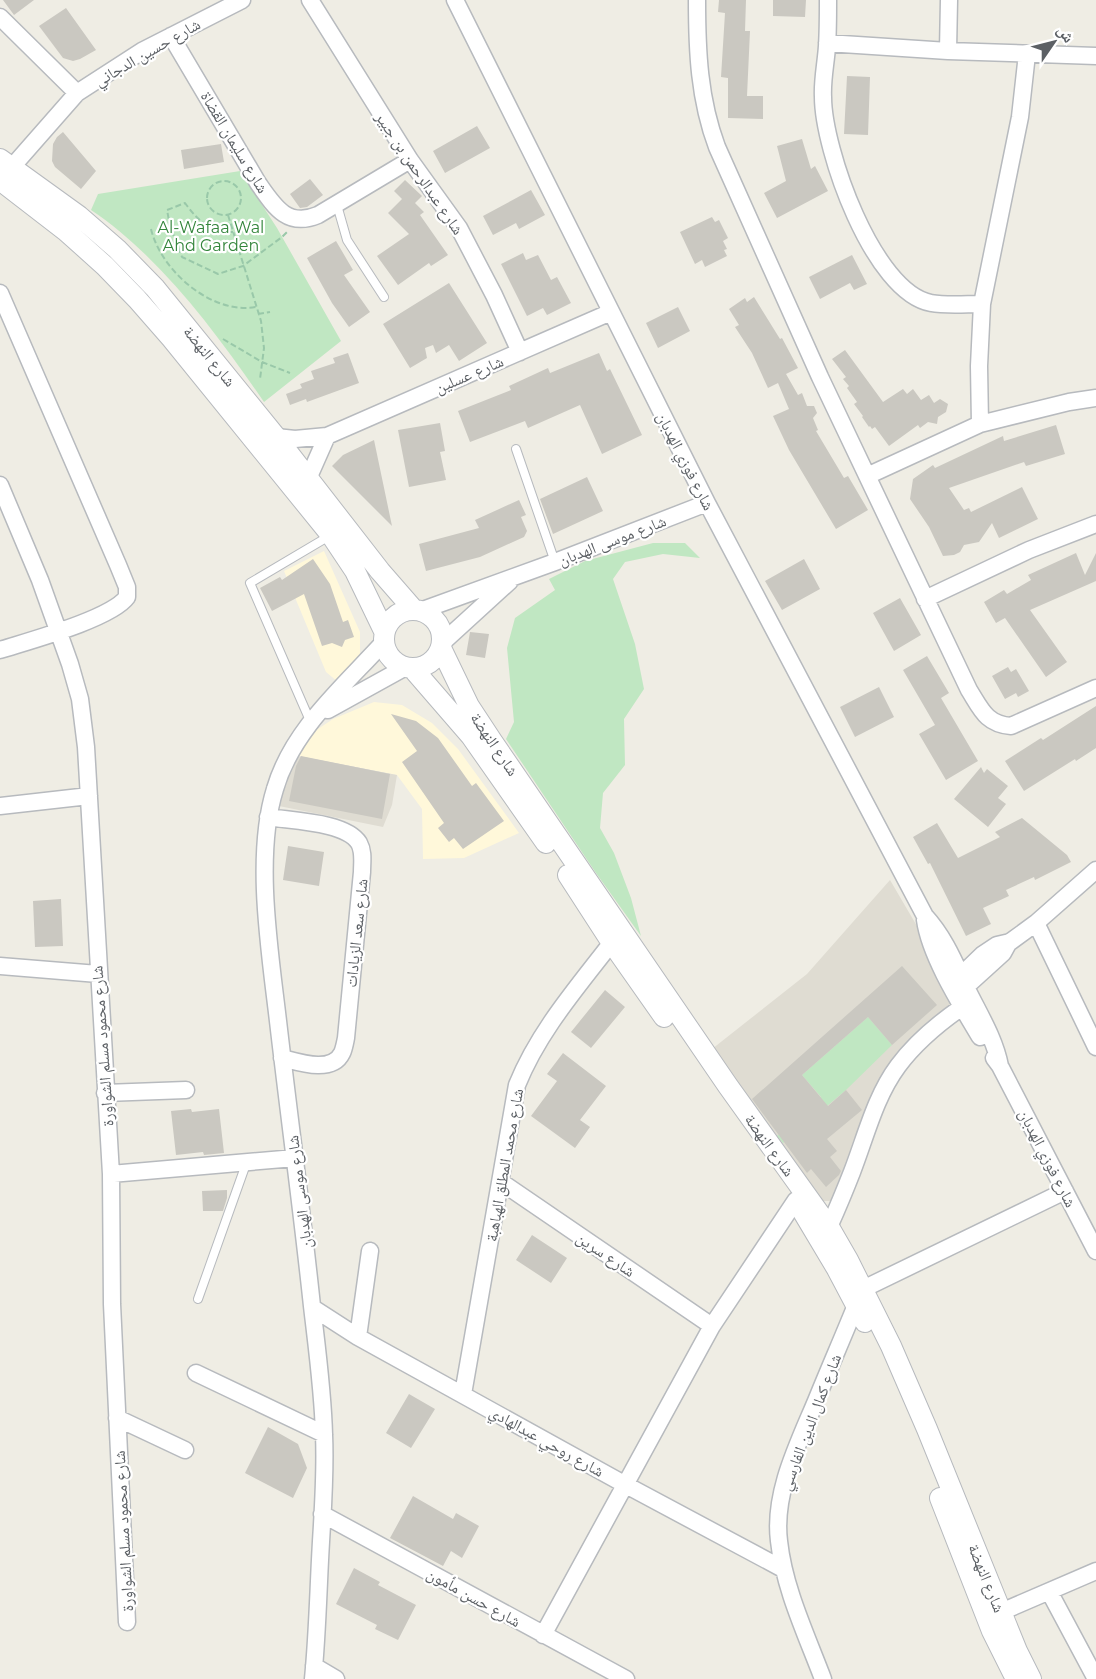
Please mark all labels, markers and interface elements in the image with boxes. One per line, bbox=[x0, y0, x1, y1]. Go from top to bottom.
north arrow bbox=[1024, 12, 1084, 72]
street label: شارع حسين الدجاني bbox=[91, 14, 205, 93]
text: ش bbox=[1053, 21, 1079, 46]
street label: شارع سليمان القضاة bbox=[196, 88, 272, 197]
street label: شارع عبدالرحمن بن جبير bbox=[370, 107, 468, 239]
park label: Al-Wafaa Wal Ahd Garden bbox=[158, 218, 264, 255]
street label: شارع النهضة bbox=[179, 322, 240, 391]
street label: شارع عسلين bbox=[432, 352, 507, 398]
street label: شارع فوزي الهدبان bbox=[650, 409, 718, 515]
street label: شارع موسى الهدبان bbox=[556, 511, 669, 571]
street label: شارع النهضة bbox=[466, 709, 523, 780]
street label: شارع سعد الزيادات bbox=[341, 878, 373, 989]
street label: شارع محمود مسلم الشواورة bbox=[87, 965, 119, 1127]
street label: شارع محمد المطلق الهباهبة bbox=[482, 1087, 528, 1243]
street label: شارع فوزي الهدبان bbox=[1012, 1106, 1080, 1212]
street label: شارع النهضة bbox=[740, 1110, 799, 1181]
street label: شارع موسى الهدبان bbox=[283, 1134, 317, 1250]
street label: شارع سرين bbox=[572, 1228, 639, 1282]
street label: شارع كمال الدين الفارسي bbox=[776, 1351, 848, 1494]
street label: شارع روحي عبدالهادي bbox=[485, 1402, 607, 1483]
street label: شارع محمود مسلم الشواورة bbox=[110, 1450, 138, 1612]
street label: شارع النهضة bbox=[963, 1541, 1009, 1616]
street label: شارع حسن مأمون bbox=[423, 1564, 524, 1632]

